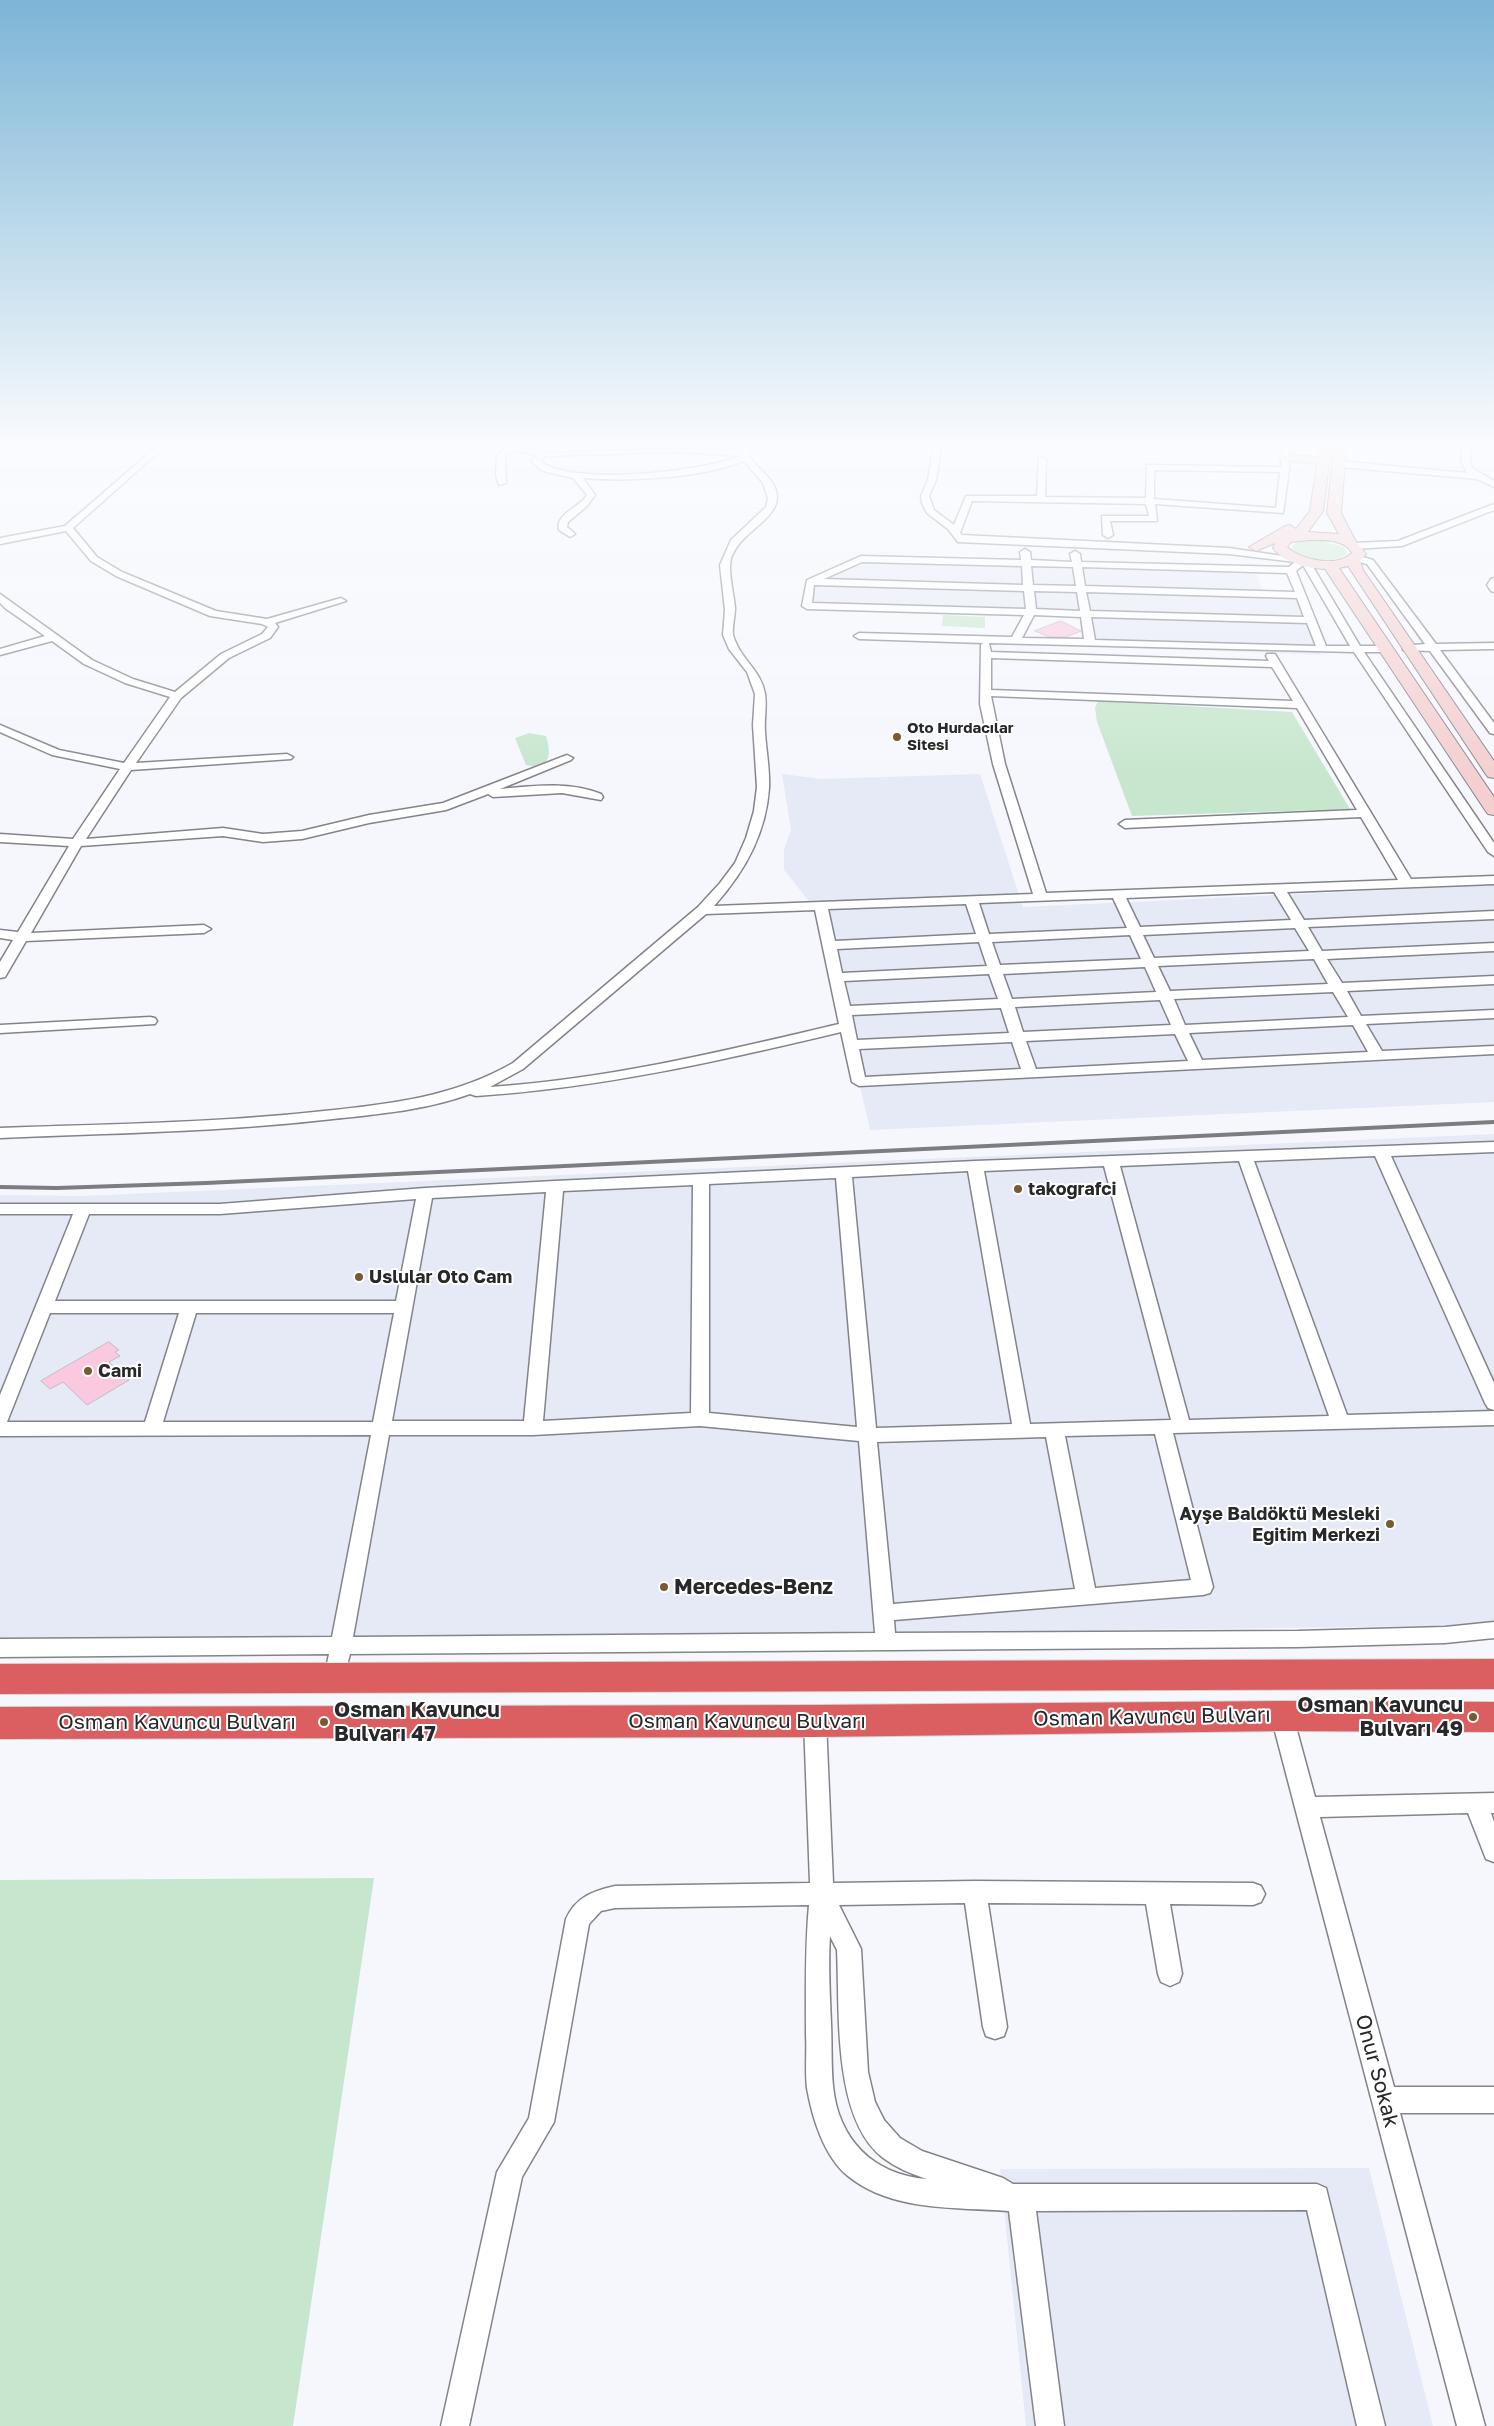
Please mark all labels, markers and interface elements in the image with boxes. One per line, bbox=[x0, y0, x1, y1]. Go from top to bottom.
place label: Oto Hurdacılar Sitesi bbox=[907, 719, 1013, 754]
marker: Oto Hurdacılar Sitesi bbox=[891, 731, 903, 743]
place label: takografci bbox=[1028, 1178, 1117, 1200]
marker: takografci bbox=[1012, 1183, 1024, 1195]
place label: Uslular Oto Cam bbox=[369, 1266, 512, 1288]
marker: Uslular Oto Cam bbox=[353, 1271, 365, 1283]
place label: Cami bbox=[98, 1360, 142, 1382]
marker: Cami bbox=[82, 1365, 94, 1377]
place label: Ayşe Baldöktü Mesleki Eğitim Merkezi bbox=[1179, 1503, 1380, 1546]
marker: Ayşe Baldöktü Mesleki Eğitim Merkezi bbox=[1384, 1518, 1396, 1530]
place label: Mercedes-Benz bbox=[674, 1574, 833, 1600]
marker: Mercedes-Benz bbox=[658, 1581, 670, 1593]
place label: Osman Kavuncu Bulvarı 49 bbox=[1297, 1692, 1463, 1742]
place label: Osman Kavuncu Bulvarı 47 bbox=[334, 1697, 500, 1747]
street label: Osman Kavuncu Bulvarı bbox=[1033, 1702, 1271, 1732]
street label: Osman Kavuncu Bulvarı bbox=[628, 1708, 866, 1734]
street label: Osman Kavuncu Bulvarı bbox=[58, 1709, 296, 1735]
marker: Osman Kavuncu Bulvarı 49 bbox=[1467, 1711, 1479, 1723]
marker: Osman Kavuncu Bulvarı 47 bbox=[318, 1716, 330, 1728]
street label: Onur Sokak bbox=[1350, 2012, 1404, 2130]

